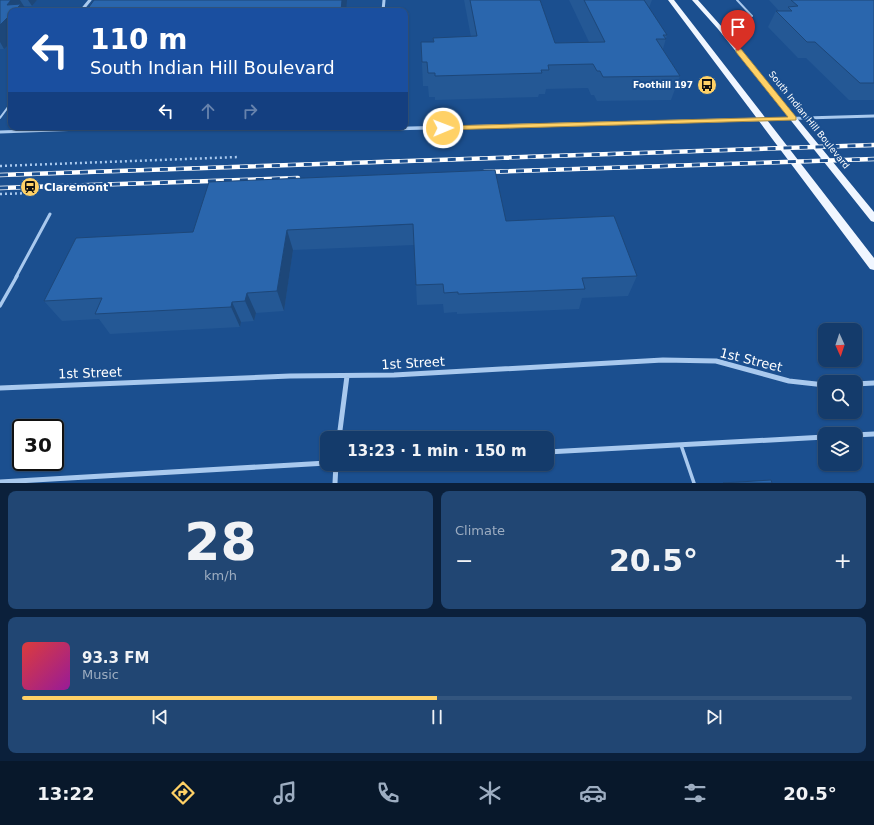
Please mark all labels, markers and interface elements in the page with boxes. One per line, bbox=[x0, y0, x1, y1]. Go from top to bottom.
pin bbox=[721, 10, 755, 51]
icon: arrive bbox=[727, 16, 749, 38]
text: 110 m bbox=[90, 23, 187, 56]
icon: left bbox=[24, 24, 76, 76]
text: South Indian Hill Boulevard bbox=[90, 57, 335, 78]
street label: South Indian Hill Boulevard bbox=[767, 69, 851, 171]
bus stop icon: Foothill 197 bbox=[696, 74, 718, 96]
place label: Foothill 197 bbox=[633, 80, 693, 90]
icon: left bbox=[155, 100, 177, 122]
icon: ahead bbox=[197, 100, 219, 122]
icon: right bbox=[239, 100, 261, 122]
position arrow bbox=[422, 107, 464, 149]
station icon: Claremont bbox=[19, 176, 41, 198]
place label: Claremont bbox=[44, 181, 108, 194]
north arrow bbox=[818, 323, 862, 367]
map controls bbox=[818, 323, 862, 471]
street label: 1st Street bbox=[718, 345, 784, 375]
street label: 1st Street bbox=[381, 354, 445, 372]
street label: 1st Street bbox=[58, 364, 122, 382]
button: search bbox=[818, 375, 862, 419]
speed limit sign: 30 bbox=[12, 419, 64, 471]
button: layers bbox=[818, 427, 862, 471]
text: 13:23 · 1 min · 150 m bbox=[347, 442, 527, 460]
text: 28 bbox=[184, 512, 257, 572]
text: Climate bbox=[455, 523, 505, 538]
text: 20.5° bbox=[609, 543, 698, 578]
text: − bbox=[455, 548, 473, 573]
text: + bbox=[834, 548, 852, 573]
text: km/h bbox=[204, 568, 237, 583]
text: 93.3 FM bbox=[82, 649, 149, 667]
text: Music bbox=[82, 667, 119, 682]
icon: previous bbox=[149, 706, 171, 728]
icon: pause bbox=[426, 706, 448, 728]
icon: next bbox=[703, 706, 725, 728]
icon: directions bbox=[169, 779, 197, 807]
icon: music bbox=[271, 779, 299, 807]
icon: phone bbox=[374, 779, 402, 807]
icon: climate bbox=[476, 779, 504, 807]
icon: car bbox=[579, 779, 607, 807]
icon: filters bbox=[681, 779, 709, 807]
text: 13:22 bbox=[37, 783, 95, 804]
text: 20.5° bbox=[783, 783, 837, 804]

